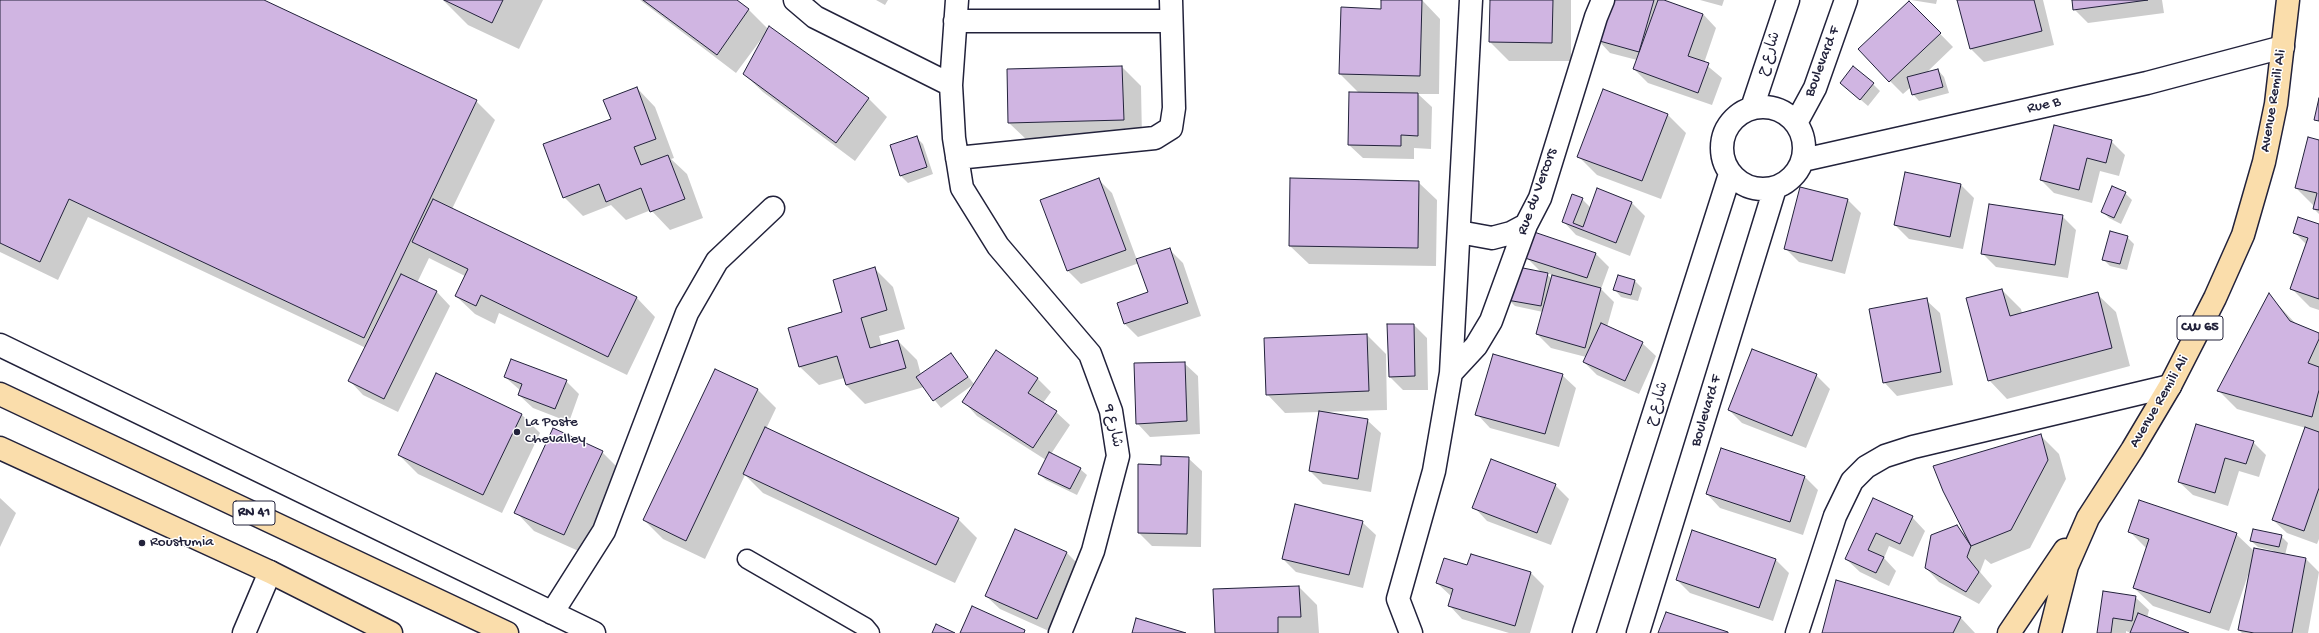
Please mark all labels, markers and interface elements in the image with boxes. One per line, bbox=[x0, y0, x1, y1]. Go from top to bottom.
street label: Boulevard F bbox=[1801, 24, 1845, 100]
street label: شارع ح bbox=[1754, 30, 1786, 78]
street label: Avenue Remili Ali bbox=[2257, 48, 2291, 154]
street label: Rue B bbox=[2025, 93, 2063, 119]
street label: Rue du Vercors bbox=[1514, 146, 1562, 238]
road number: CW 65 bbox=[2177, 316, 2223, 340]
street label: Avenue Remili Ali bbox=[2126, 353, 2194, 451]
street label: Boulevard F bbox=[1688, 373, 1726, 449]
street label: شارع ح bbox=[1643, 380, 1673, 428]
street label: شارع 9 bbox=[1099, 403, 1125, 449]
place label: La Poste Chevalley bbox=[525, 414, 586, 449]
marker: La Poste Chevalley bbox=[512, 427, 522, 437]
road number: RN 41 bbox=[233, 501, 275, 525]
place label: Roustumia bbox=[150, 534, 214, 552]
marker: Roustumia bbox=[137, 538, 147, 548]

